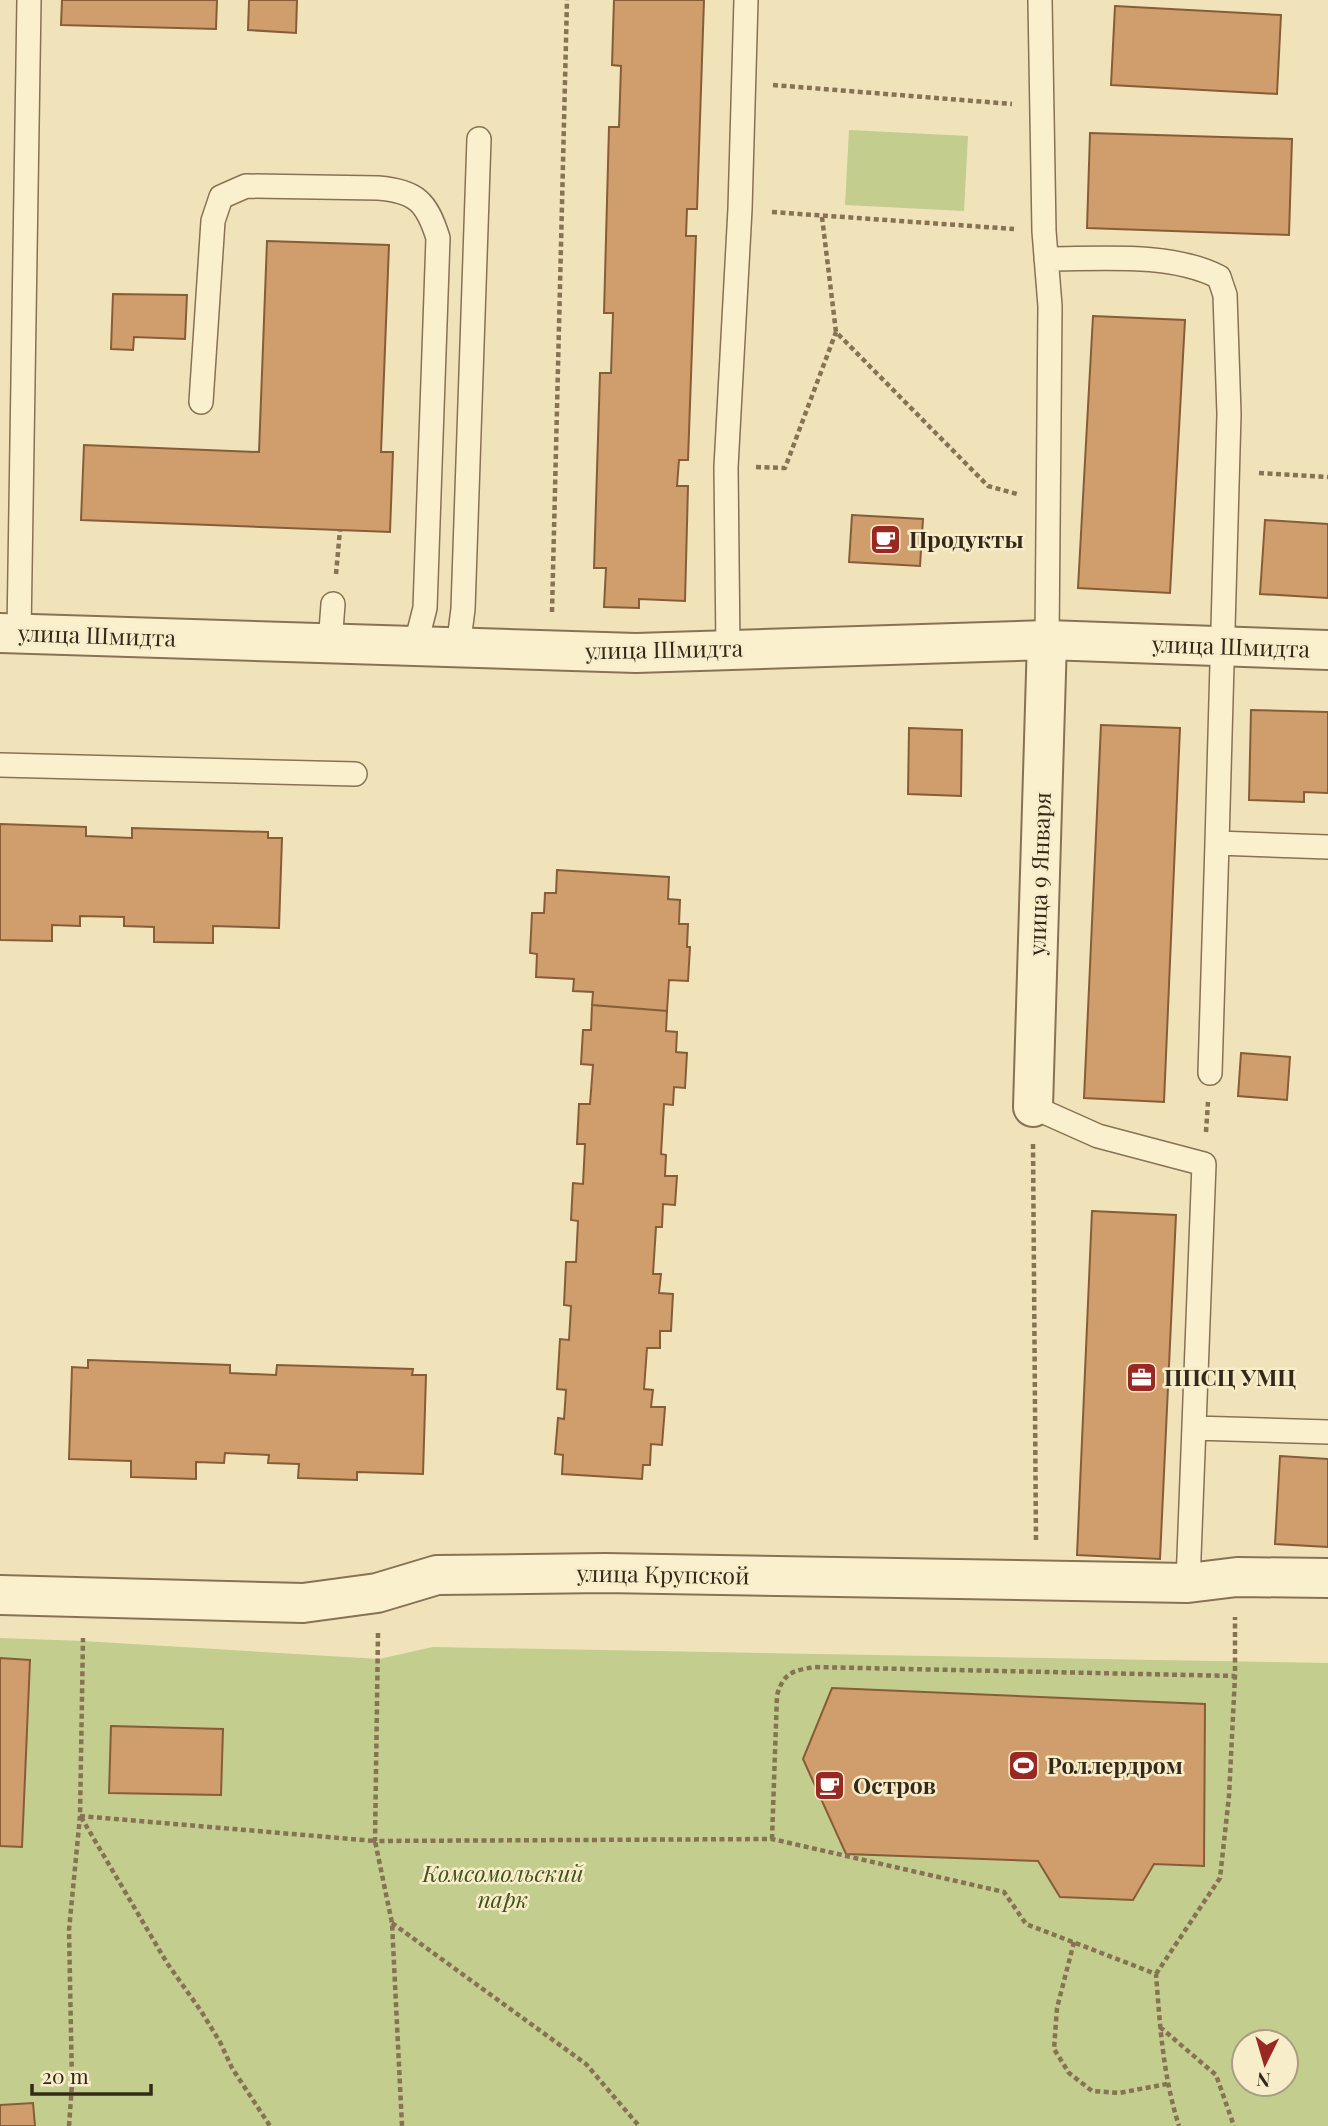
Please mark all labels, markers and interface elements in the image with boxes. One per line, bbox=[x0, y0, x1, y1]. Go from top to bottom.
cafe icon: Продукты bbox=[869, 523, 903, 557]
place label: Продукты bbox=[909, 523, 1024, 554]
street label: улица Шмидта bbox=[17, 616, 177, 653]
street label: улица Шмидта bbox=[1151, 627, 1311, 664]
street label: улица Шмидта bbox=[584, 632, 744, 665]
street label: улица 9 Января bbox=[1020, 792, 1057, 957]
office icon: ППСЦ УМЦ bbox=[1124, 1361, 1158, 1395]
place label: ППСЦ УМЦ bbox=[1164, 1361, 1296, 1392]
street label: улица Крупской bbox=[575, 1556, 750, 1591]
sports icon: Роллердром bbox=[1007, 1749, 1041, 1783]
place label: Роллердром bbox=[1047, 1749, 1183, 1780]
cafe icon: Остров bbox=[813, 1769, 847, 1803]
place label: Остров bbox=[853, 1769, 936, 1800]
park label: Комсомольский парк bbox=[421, 1857, 584, 1914]
north arrow bbox=[1230, 2028, 1300, 2098]
scale bar bbox=[32, 2052, 150, 2096]
text: 20 m bbox=[42, 2061, 89, 2089]
text: N bbox=[1255, 2067, 1271, 2094]

